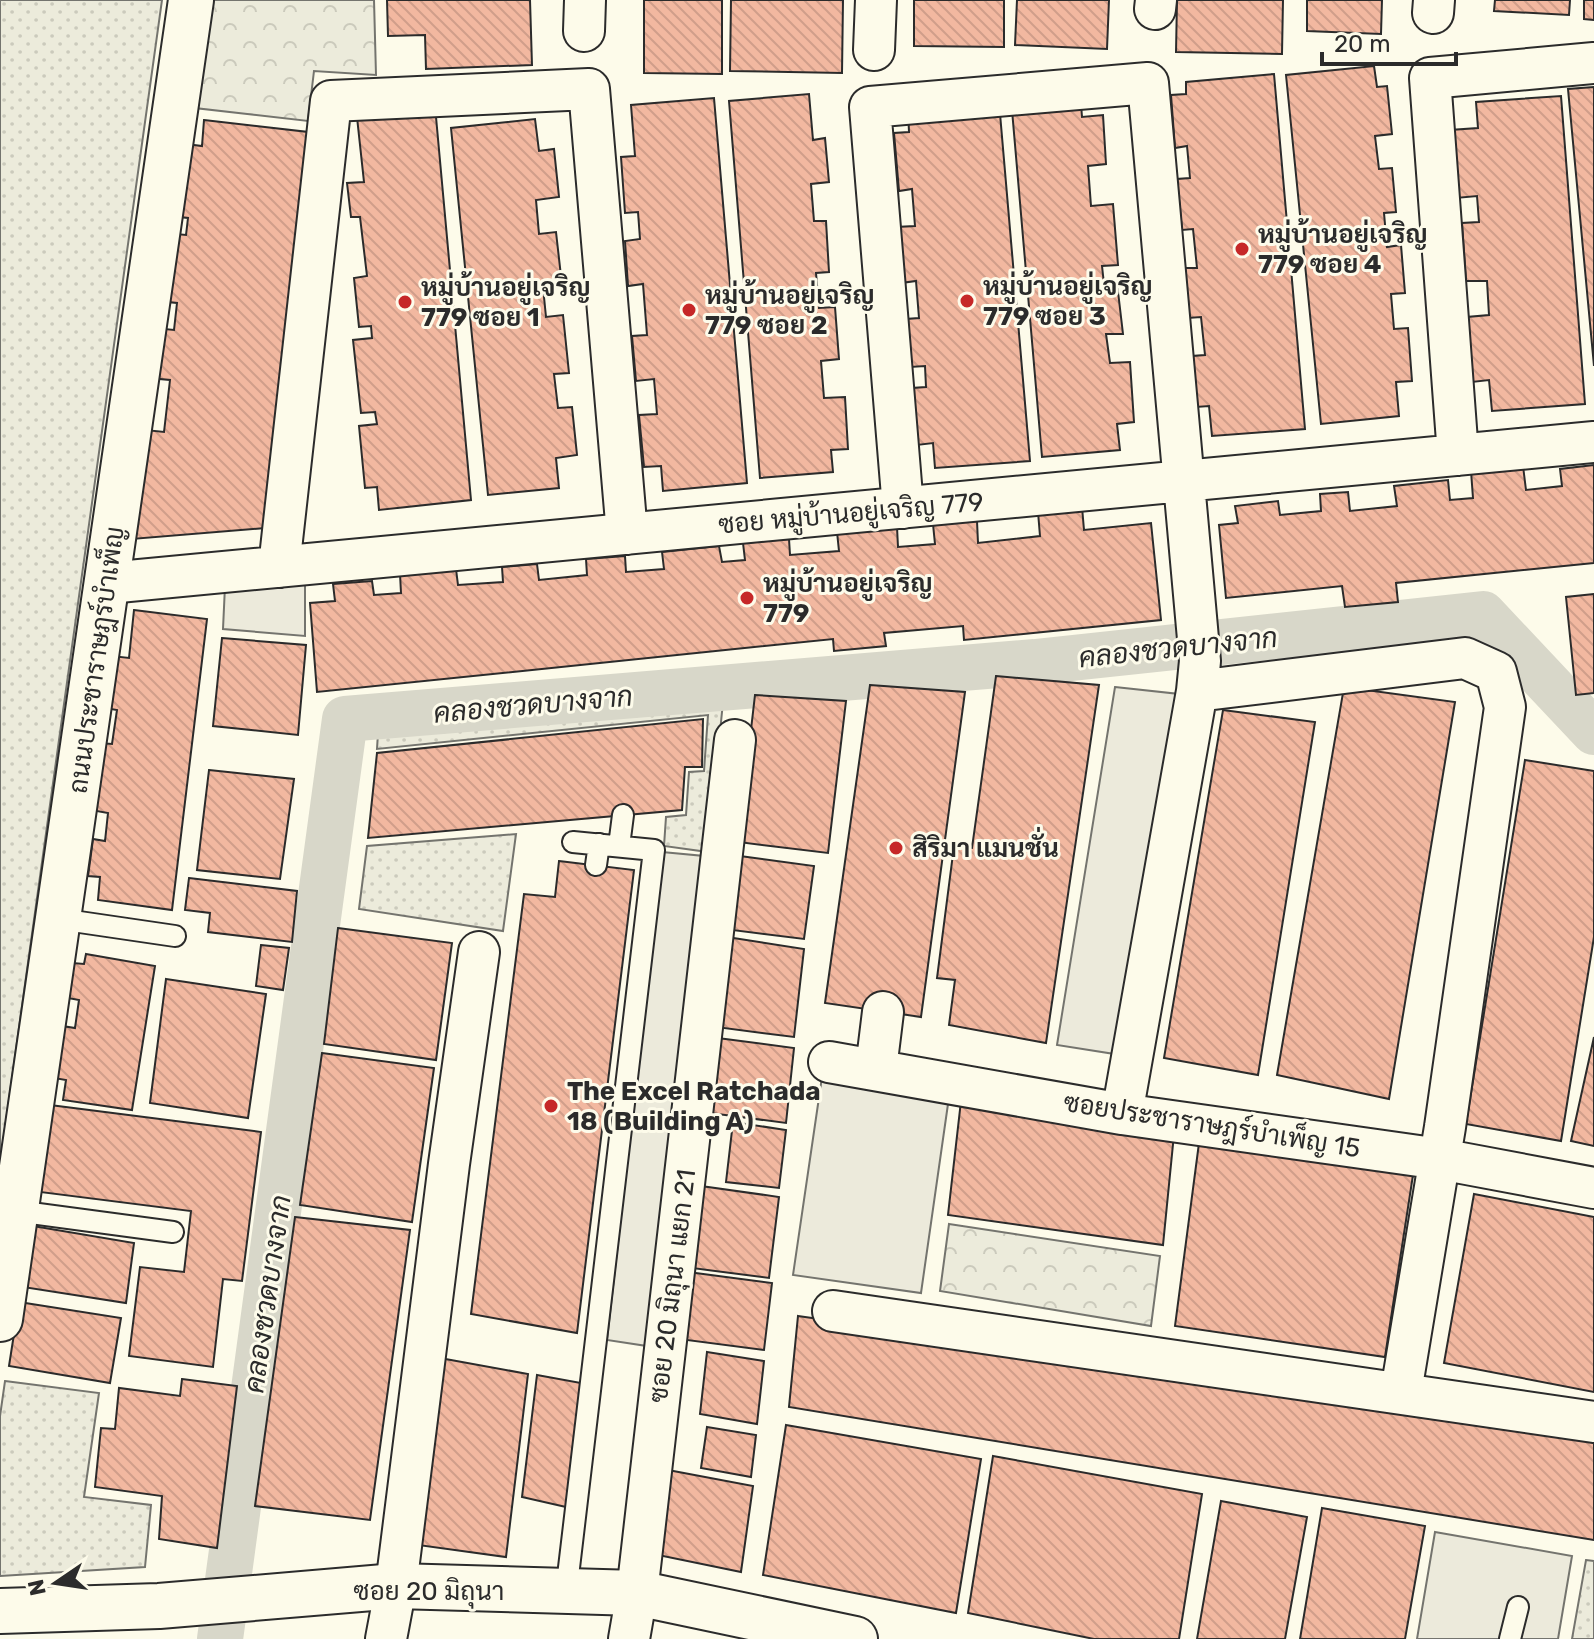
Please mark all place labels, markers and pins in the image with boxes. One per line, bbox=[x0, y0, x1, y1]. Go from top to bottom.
place label: หมู่บ้านอยู่เจริญ 779 ซอย 4 bbox=[1258, 217, 1427, 280]
marker: หมู่บ้านอยู่เจริญ 779 ซอย 4 bbox=[1233, 240, 1251, 258]
place label: หมู่บ้านอยู่เจริญ 779 ซอย 3 bbox=[983, 269, 1152, 332]
place label: หมู่บ้านอยู่เจริญ 779 ซอย 1 bbox=[421, 270, 590, 333]
place label: หมู่บ้านอยู่เจริญ 779 ซอย 2 bbox=[705, 278, 874, 341]
marker: หมู่บ้านอยู่เจริญ 779 ซอย 3 bbox=[958, 292, 976, 310]
marker: หมู่บ้านอยู่เจริญ 779 ซอย 1 bbox=[396, 293, 414, 311]
marker: หมู่บ้านอยู่เจริญ 779 ซอย 2 bbox=[680, 301, 698, 319]
place label: หมู่บ้านอยู่เจริญ 779 bbox=[763, 566, 932, 629]
marker: หมู่บ้านอยู่เจริญ 779 bbox=[738, 589, 756, 607]
place label: สิริมา แมนชั่น bbox=[912, 826, 1059, 864]
marker: สิริมา แมนชั่น bbox=[887, 839, 905, 857]
place label: The Excel Ratchada 18 (Building A) bbox=[567, 1076, 821, 1137]
marker: The Excel Ratchada 18 (Building A) bbox=[542, 1097, 560, 1115]

